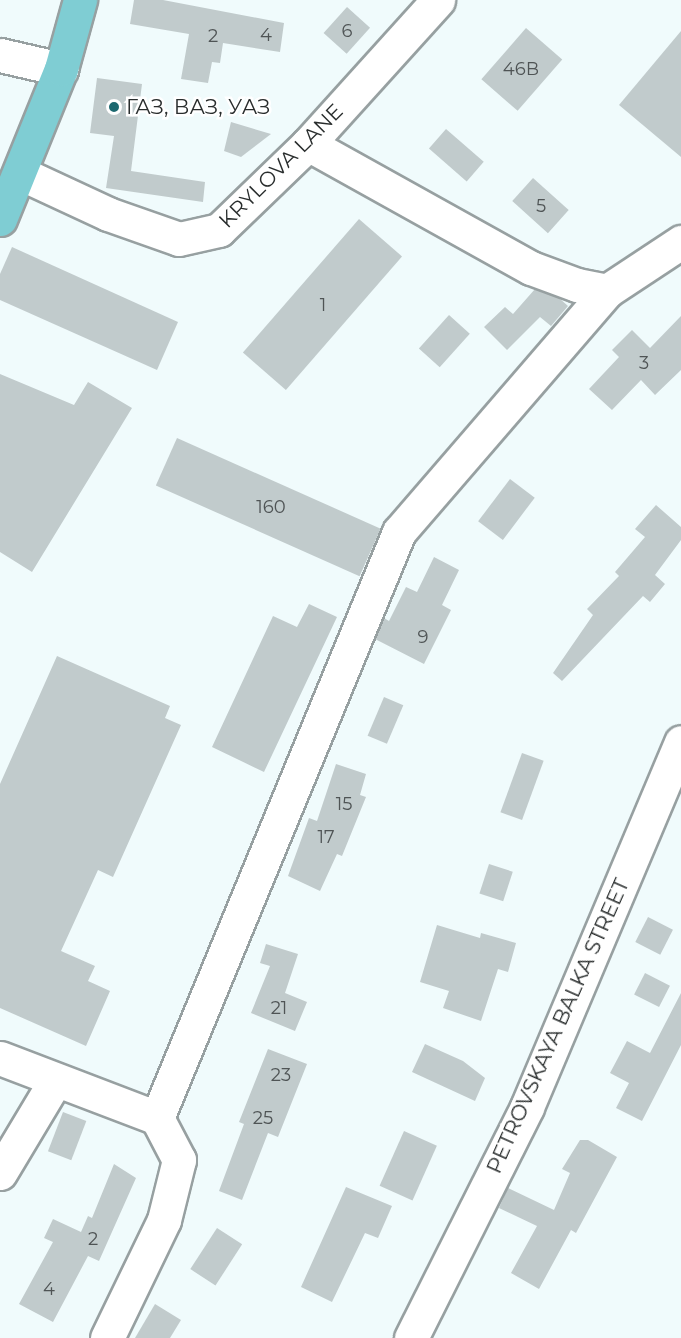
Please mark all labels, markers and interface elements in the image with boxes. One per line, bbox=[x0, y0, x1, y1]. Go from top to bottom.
house number: 6 bbox=[342, 20, 352, 42]
house number: 4 bbox=[260, 24, 272, 46]
house number: 2 bbox=[208, 25, 218, 47]
house number: 46В bbox=[503, 58, 539, 80]
place label: ГАЗ, ВАЗ, УАЗ bbox=[126, 94, 270, 120]
street label: KRYLOVA LANE bbox=[214, 99, 348, 233]
marker: ГАЗ, ВАЗ, УАЗ bbox=[107, 100, 121, 114]
house number: 5 bbox=[536, 195, 546, 217]
house number: 1 bbox=[320, 294, 326, 316]
house number: 3 bbox=[639, 352, 649, 374]
house number: 160 bbox=[256, 496, 286, 518]
house number: 9 bbox=[418, 626, 428, 648]
house number: 15 bbox=[336, 793, 352, 815]
house number: 17 bbox=[317, 826, 335, 848]
street label: PETROVSKAYA BALKA STREET bbox=[481, 875, 635, 1177]
house number: 21 bbox=[271, 997, 287, 1019]
house number: 23 bbox=[271, 1064, 291, 1086]
house number: 25 bbox=[253, 1107, 273, 1129]
house number: 2 bbox=[88, 1228, 98, 1250]
house number: 4 bbox=[43, 1278, 55, 1300]

